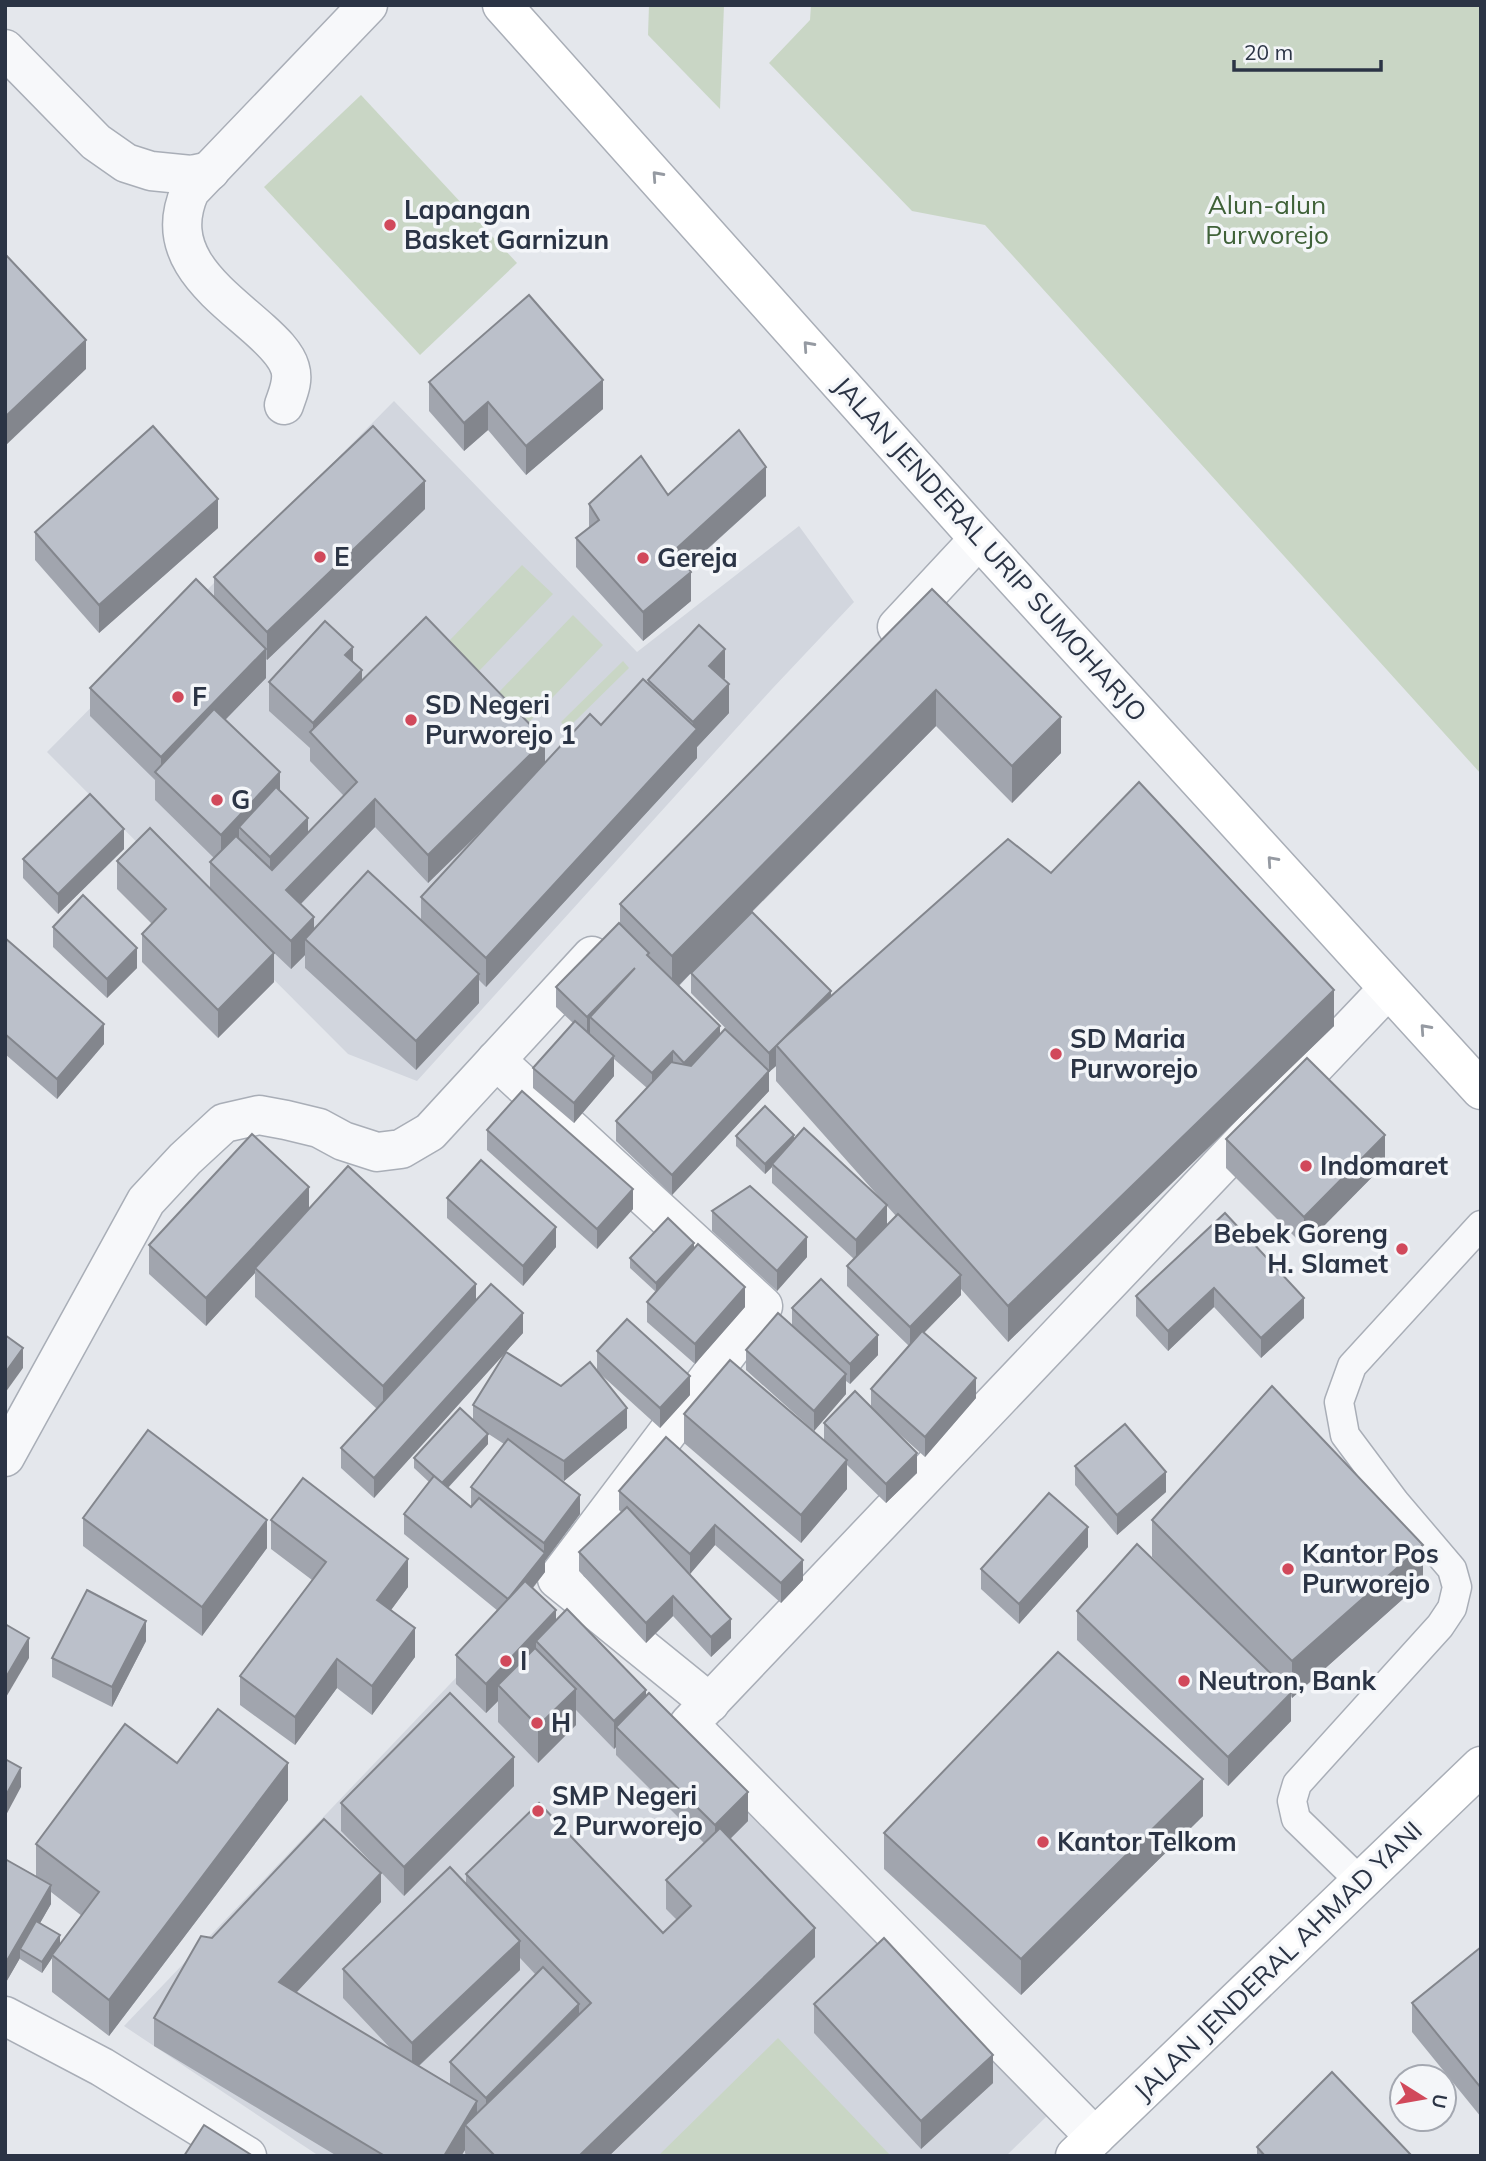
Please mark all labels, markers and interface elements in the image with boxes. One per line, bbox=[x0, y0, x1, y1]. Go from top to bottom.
scale bar bbox=[1234, 28, 1381, 72]
text: 20 m bbox=[1244, 39, 1293, 65]
one-way arrow bbox=[653, 171, 665, 184]
park label: Alun-alun Purworejo bbox=[1205, 188, 1329, 251]
place label: Lapangan Basket Garnizun bbox=[404, 193, 609, 256]
marker: Lapangan Basket Garnizun bbox=[382, 217, 398, 233]
one-way arrow bbox=[804, 341, 816, 354]
street label: JALAN JENDERAL URIP SUMOHARJO bbox=[827, 369, 1154, 728]
place label: E bbox=[334, 540, 349, 573]
place label: Gereja bbox=[657, 541, 738, 574]
marker: E bbox=[312, 549, 328, 565]
marker: Gereja bbox=[635, 550, 651, 566]
place label: F bbox=[192, 680, 207, 713]
place label: SD Negeri Purworejo 1 bbox=[425, 688, 576, 751]
marker: F bbox=[170, 689, 186, 705]
marker: SD Negeri Purworejo 1 bbox=[403, 712, 419, 728]
place label: G bbox=[231, 783, 250, 816]
marker: G bbox=[209, 792, 225, 808]
one-way arrow bbox=[1268, 856, 1280, 869]
place label: SD Maria Purworejo bbox=[1070, 1022, 1198, 1085]
one-way arrow bbox=[1421, 1024, 1434, 1037]
marker: SD Maria Purworejo bbox=[1048, 1046, 1064, 1062]
place label: Indomaret bbox=[1320, 1149, 1448, 1182]
marker: Indomaret bbox=[1298, 1158, 1314, 1174]
place label: Bebek Goreng H. Slamet bbox=[1213, 1217, 1388, 1280]
marker: Bebek Goreng H. Slamet bbox=[1394, 1241, 1410, 1257]
place label: Kantor Pos Purworejo bbox=[1302, 1537, 1439, 1600]
marker: Kantor Pos Purworejo bbox=[1280, 1561, 1296, 1577]
place label: I bbox=[520, 1644, 527, 1677]
marker: I bbox=[498, 1653, 514, 1669]
place label: Neutron, Bank bbox=[1198, 1664, 1377, 1697]
marker: Neutron, Bank bbox=[1176, 1673, 1192, 1689]
place label: H bbox=[551, 1706, 571, 1739]
marker: H bbox=[529, 1715, 545, 1731]
place label: SMP Negeri 2 Purworejo bbox=[552, 1779, 703, 1842]
marker: SMP Negeri 2 Purworejo bbox=[530, 1803, 546, 1819]
street label: JALAN JENDERAL AHMAD YANI bbox=[1127, 1814, 1429, 2107]
place label: Kantor Telkom bbox=[1057, 1825, 1237, 1858]
marker: Kantor Telkom bbox=[1035, 1834, 1051, 1850]
north arrow bbox=[1388, 2063, 1458, 2133]
text: U bbox=[1427, 2092, 1453, 2110]

